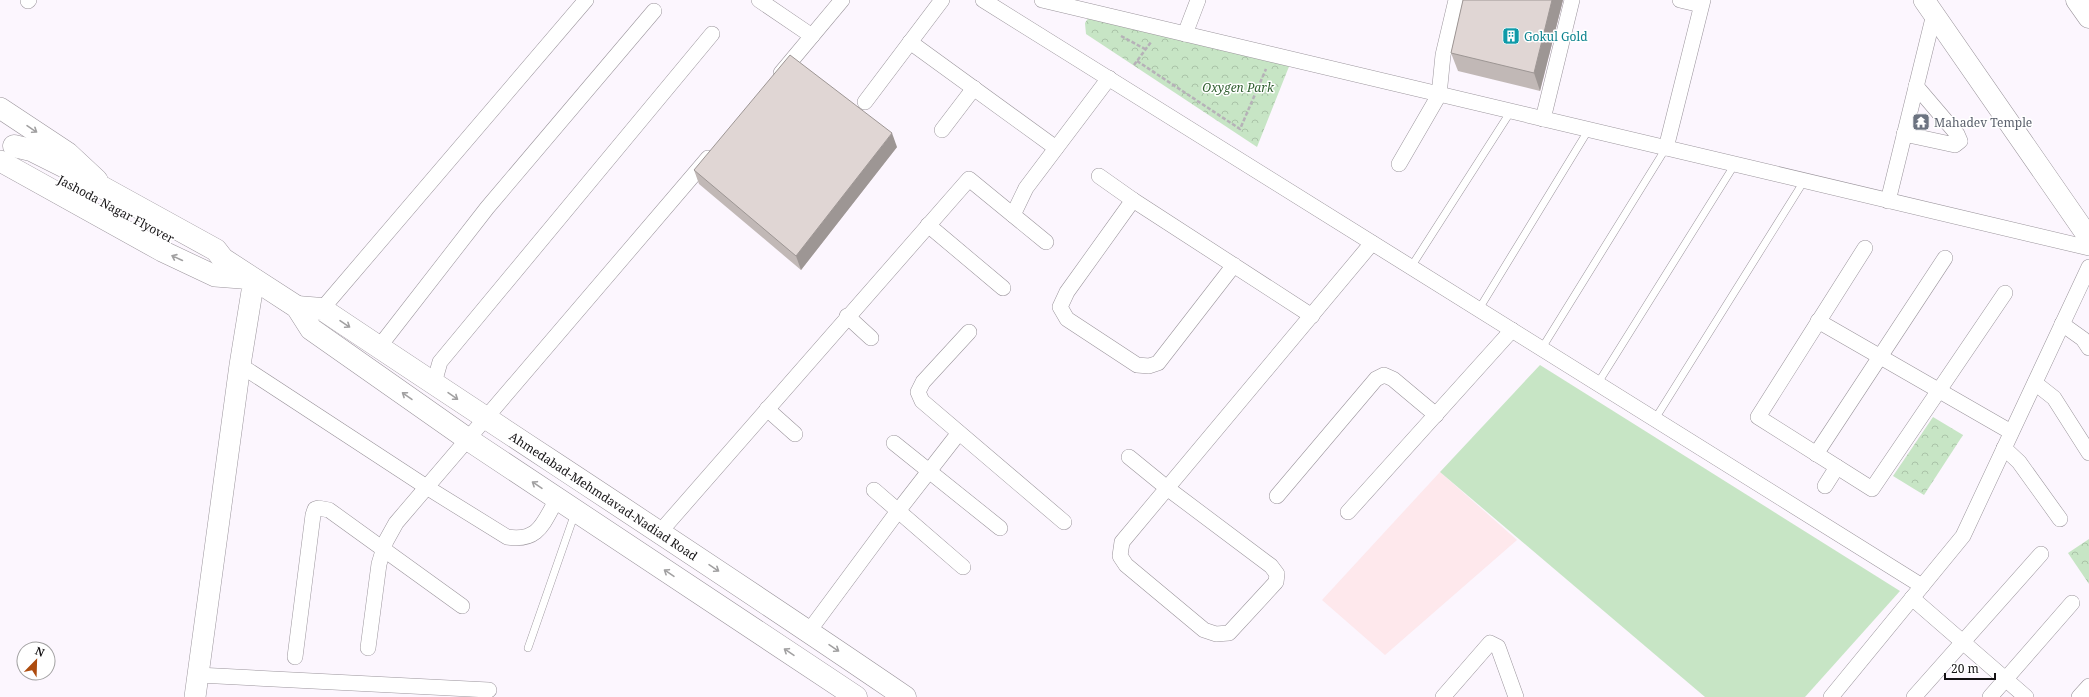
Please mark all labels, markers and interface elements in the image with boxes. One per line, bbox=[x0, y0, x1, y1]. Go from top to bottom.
building icon: Gokul Gold bbox=[1501, 26, 1521, 46]
place label: Gokul Gold bbox=[1524, 28, 1588, 45]
park label: Oxygen Park bbox=[1202, 79, 1275, 96]
temple icon: Mahadev Temple bbox=[1911, 112, 1931, 132]
place label: Mahadev Temple bbox=[1934, 114, 2032, 131]
one-way arrow bbox=[27, 125, 38, 133]
street label: Jashoda Nagar Flyover bbox=[54, 171, 178, 247]
one-way arrow bbox=[171, 254, 183, 261]
one-way arrow bbox=[339, 320, 350, 328]
one-way arrow bbox=[401, 392, 412, 400]
one-way arrow bbox=[448, 392, 459, 400]
street label: Ahmedabad-Mehmdavad-Nadiad Road bbox=[506, 427, 702, 564]
one-way arrow bbox=[532, 481, 543, 489]
one-way arrow bbox=[708, 564, 719, 572]
one-way arrow bbox=[663, 569, 674, 577]
north arrow bbox=[16, 641, 56, 681]
text: N bbox=[33, 643, 47, 660]
one-way arrow bbox=[828, 644, 839, 652]
one-way arrow bbox=[783, 648, 794, 656]
scale bar bbox=[1945, 655, 1995, 681]
text: 20 m bbox=[1951, 660, 1979, 677]

